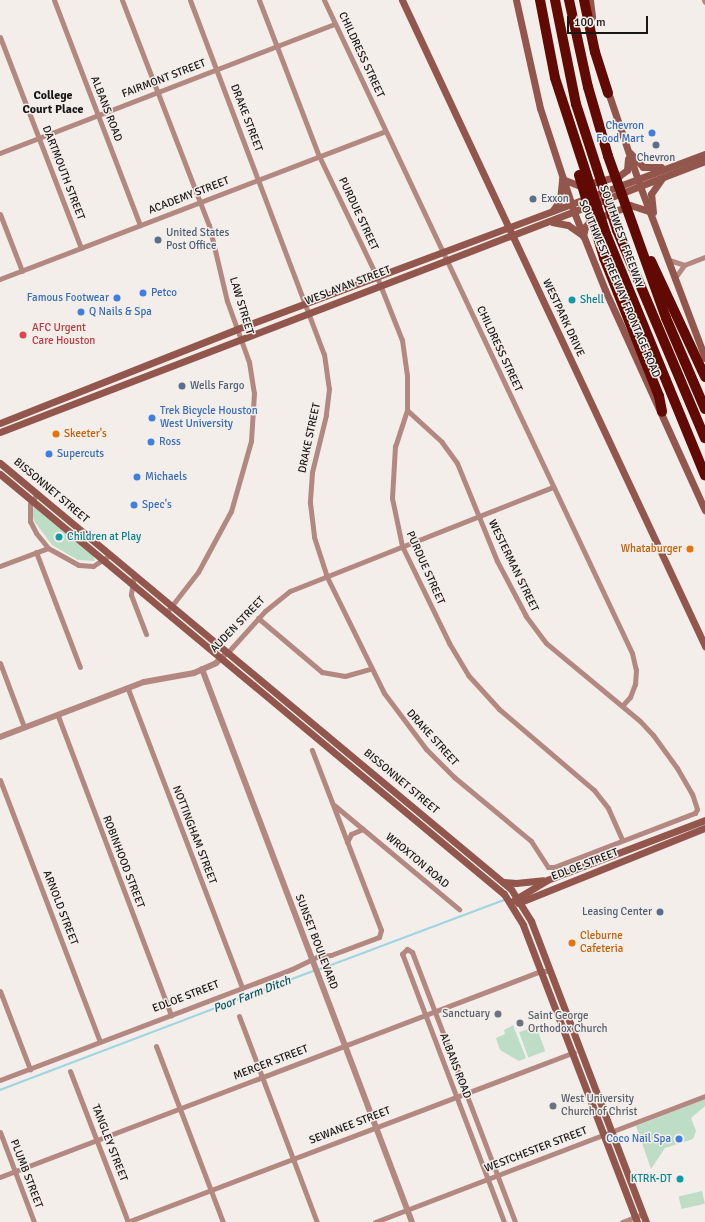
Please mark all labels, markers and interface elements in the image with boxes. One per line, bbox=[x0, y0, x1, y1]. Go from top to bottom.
scale bar bbox=[569, 8, 650, 34]
street label: CHILDRESS STREET bbox=[335, 10, 387, 100]
text: 100 m bbox=[574, 15, 606, 30]
street label: FAIRMONT STREET bbox=[120, 57, 208, 101]
street label: ALBANS ROAD bbox=[87, 74, 125, 144]
street label: DRAKE STREET bbox=[227, 82, 265, 154]
district label: College Court Place bbox=[23, 89, 83, 117]
place label: Chevron Food Mart bbox=[596, 120, 644, 146]
street label: DARTMOUTH STREET bbox=[39, 124, 87, 222]
marker: Chevron Food Mart bbox=[647, 128, 657, 138]
marker: Chevron bbox=[651, 140, 661, 150]
place label: Chevron bbox=[637, 151, 675, 165]
street label: ACADEMY STREET bbox=[147, 175, 231, 217]
street label: PURDUE STREET bbox=[335, 175, 381, 253]
street label: SOUTHWEST FREEWAY bbox=[596, 184, 646, 290]
place label: Exxon bbox=[541, 192, 569, 206]
marker: Exxon bbox=[528, 194, 538, 204]
street label: SOUTHWEST FREEWAY FRONTAGE ROAD bbox=[575, 198, 663, 380]
place label: United States Post Office bbox=[166, 227, 229, 253]
marker: United States Post Office bbox=[153, 235, 163, 245]
street label: WESLAYAN STREET bbox=[303, 264, 393, 308]
street label: LAW STREET bbox=[226, 276, 256, 336]
street label: WESTPARK DRIVE bbox=[539, 277, 587, 359]
place label: Petco bbox=[151, 286, 177, 300]
marker: Petco bbox=[138, 288, 148, 298]
place label: Famous Footwear bbox=[27, 291, 109, 305]
marker: Famous Footwear bbox=[112, 293, 122, 303]
place label: Shell bbox=[580, 293, 604, 307]
marker: Shell bbox=[567, 295, 577, 305]
street label: CHILDRESS STREET bbox=[473, 304, 525, 394]
place label: Q Nails & Spa bbox=[89, 305, 152, 319]
marker: Q Nails & Spa bbox=[76, 307, 86, 317]
place label: AFC Urgent Care Houston bbox=[32, 322, 95, 348]
marker: AFC Urgent Care Houston bbox=[17, 329, 29, 341]
place label: Wells Fargo bbox=[190, 379, 244, 393]
marker: Wells Fargo bbox=[177, 381, 187, 391]
street label: DRAKE STREET bbox=[296, 402, 324, 474]
place label: Trek Bicycle Houston West University bbox=[160, 405, 258, 431]
marker: Trek Bicycle Houston West University bbox=[147, 413, 157, 423]
place label: Skeeter's bbox=[64, 427, 107, 441]
marker: Skeeter's bbox=[51, 429, 61, 439]
place label: Ross bbox=[159, 435, 181, 449]
marker: Ross bbox=[146, 437, 156, 447]
place label: Supercuts bbox=[57, 447, 104, 461]
marker: Supercuts bbox=[44, 449, 54, 459]
street label: BISSONNET STREET bbox=[11, 456, 91, 526]
place label: Michaels bbox=[145, 470, 187, 484]
marker: Michaels bbox=[132, 472, 142, 482]
place label: Spec's bbox=[142, 498, 172, 512]
marker: Spec's bbox=[129, 500, 139, 510]
street label: WESTERMAN STREET bbox=[485, 518, 541, 614]
street label: PURDUE STREET bbox=[403, 529, 447, 607]
place label: Children at Play bbox=[67, 530, 141, 544]
marker: Children at Play bbox=[54, 532, 64, 542]
place label: Whataburger bbox=[621, 542, 682, 556]
marker: Whataburger bbox=[685, 544, 695, 554]
street label: AUDEN STREET bbox=[208, 594, 268, 656]
street label: DRAKE STREET bbox=[403, 707, 461, 769]
street label: BISSONNET STREET bbox=[361, 747, 441, 817]
street label: NOTTINGHAM STREET bbox=[169, 784, 219, 886]
street label: ROBINHOOD STREET bbox=[99, 814, 147, 910]
street label: WROXTON ROAD bbox=[383, 831, 451, 891]
street label: EDLOE STREET bbox=[550, 846, 620, 884]
street label: ARNOLD STREET bbox=[40, 869, 80, 947]
street label: SUNSET BOULEVARD bbox=[292, 893, 340, 991]
place label: Leasing Center bbox=[582, 905, 652, 919]
marker: Leasing Center bbox=[655, 907, 665, 917]
place label: Cleburne Cafeteria bbox=[580, 930, 623, 956]
marker: Cleburne Cafeteria bbox=[567, 938, 577, 948]
water label: Poor Farm Ditch bbox=[211, 974, 293, 1016]
street label: EDLOE STREET bbox=[151, 978, 221, 1016]
place label: Sanctuary bbox=[442, 1007, 490, 1021]
marker: Sanctuary bbox=[493, 1009, 503, 1019]
place label: Saint George Orthodox Church bbox=[528, 1010, 608, 1036]
marker: Saint George Orthodox Church bbox=[515, 1018, 525, 1028]
street label: ALBANS ROAD bbox=[436, 1031, 474, 1101]
street label: MERCER STREET bbox=[232, 1043, 310, 1083]
place label: West University Church of Christ bbox=[561, 1093, 637, 1119]
marker: West University Church of Christ bbox=[548, 1101, 558, 1111]
street label: TANGLEY STREET bbox=[88, 1103, 130, 1183]
street label: SEWANEE STREET bbox=[307, 1104, 393, 1148]
street label: WESTCHESTER STREET bbox=[483, 1124, 589, 1176]
place label: Coco Nail Spa bbox=[606, 1132, 671, 1146]
marker: Coco Nail Spa bbox=[674, 1134, 684, 1144]
street label: PLUMB STREET bbox=[7, 1138, 45, 1210]
place label: KTRK-DT bbox=[631, 1172, 672, 1186]
marker: KTRK-DT bbox=[675, 1174, 685, 1184]

